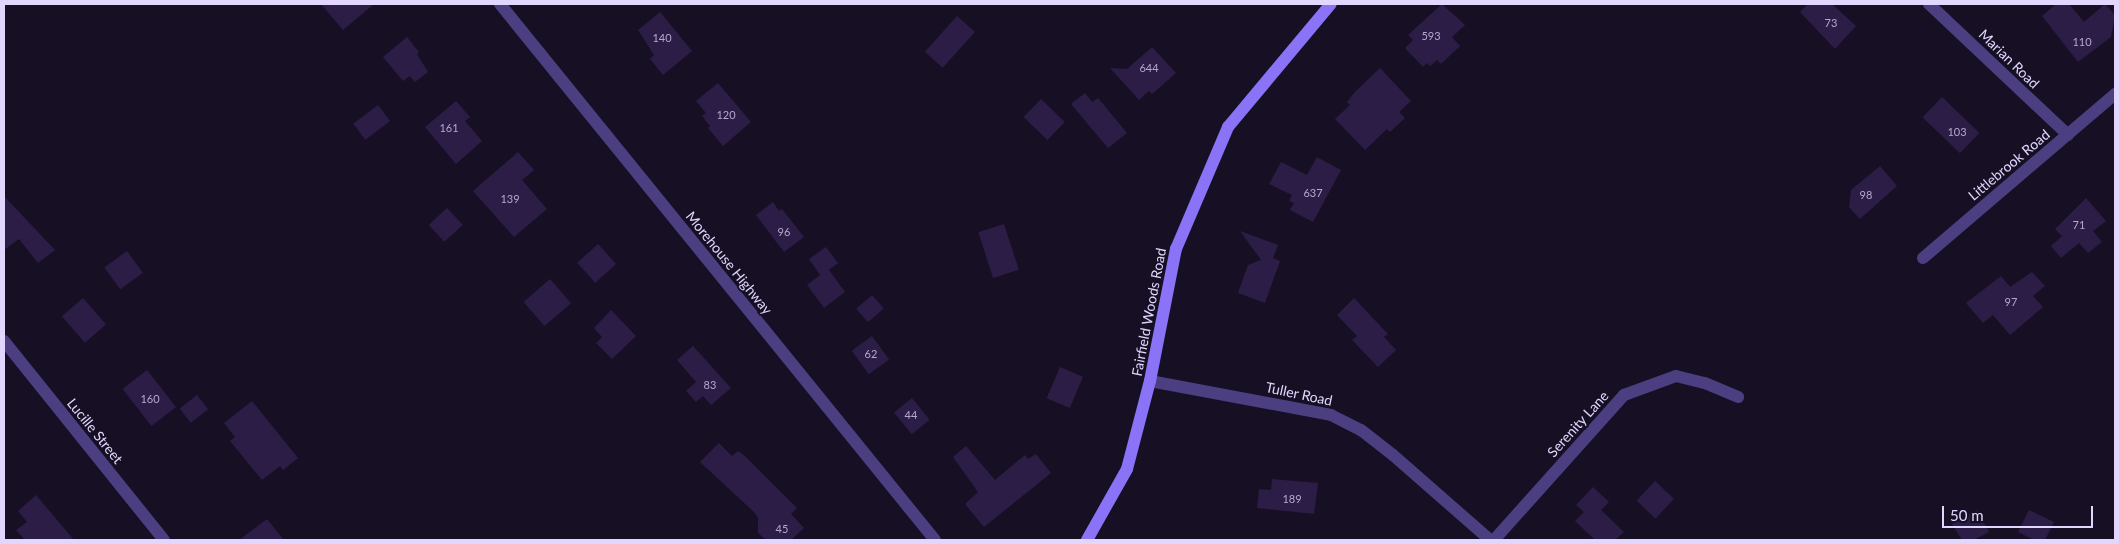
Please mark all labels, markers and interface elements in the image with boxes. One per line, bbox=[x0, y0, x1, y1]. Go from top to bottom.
house number: 73 bbox=[1825, 16, 1837, 30]
street label: Marian Road bbox=[1975, 26, 2043, 92]
house number: 593 bbox=[1421, 29, 1441, 43]
house number: 140 bbox=[652, 31, 672, 45]
house number: 110 bbox=[2072, 35, 2092, 49]
house number: 644 bbox=[1139, 61, 1159, 75]
house number: 120 bbox=[716, 108, 736, 122]
house number: 161 bbox=[439, 121, 459, 135]
house number: 103 bbox=[1947, 125, 1967, 139]
street label: Littlebrook Road bbox=[1965, 126, 2053, 204]
house number: 637 bbox=[1303, 186, 1323, 200]
house number: 98 bbox=[1860, 188, 1872, 202]
house number: 139 bbox=[500, 192, 520, 206]
street label: Morehouse Highway bbox=[682, 208, 776, 318]
house number: 71 bbox=[2073, 218, 2085, 232]
house number: 96 bbox=[778, 225, 790, 239]
street label: Fairfield Woods Road bbox=[1128, 246, 1170, 378]
house number: 97 bbox=[2005, 295, 2017, 309]
house number: 62 bbox=[865, 347, 877, 361]
house number: 83 bbox=[704, 378, 716, 392]
street label: Tuller Road bbox=[1264, 379, 1334, 409]
street label: Serenity Lane bbox=[1544, 387, 1612, 461]
house number: 160 bbox=[140, 392, 160, 406]
street label: Lucille Street bbox=[64, 395, 126, 467]
house number: 44 bbox=[905, 408, 917, 422]
house number: 189 bbox=[1282, 492, 1302, 506]
scale bar bbox=[1944, 496, 2095, 528]
text: 50 m bbox=[1950, 506, 1984, 524]
house number: 45 bbox=[776, 522, 788, 536]

